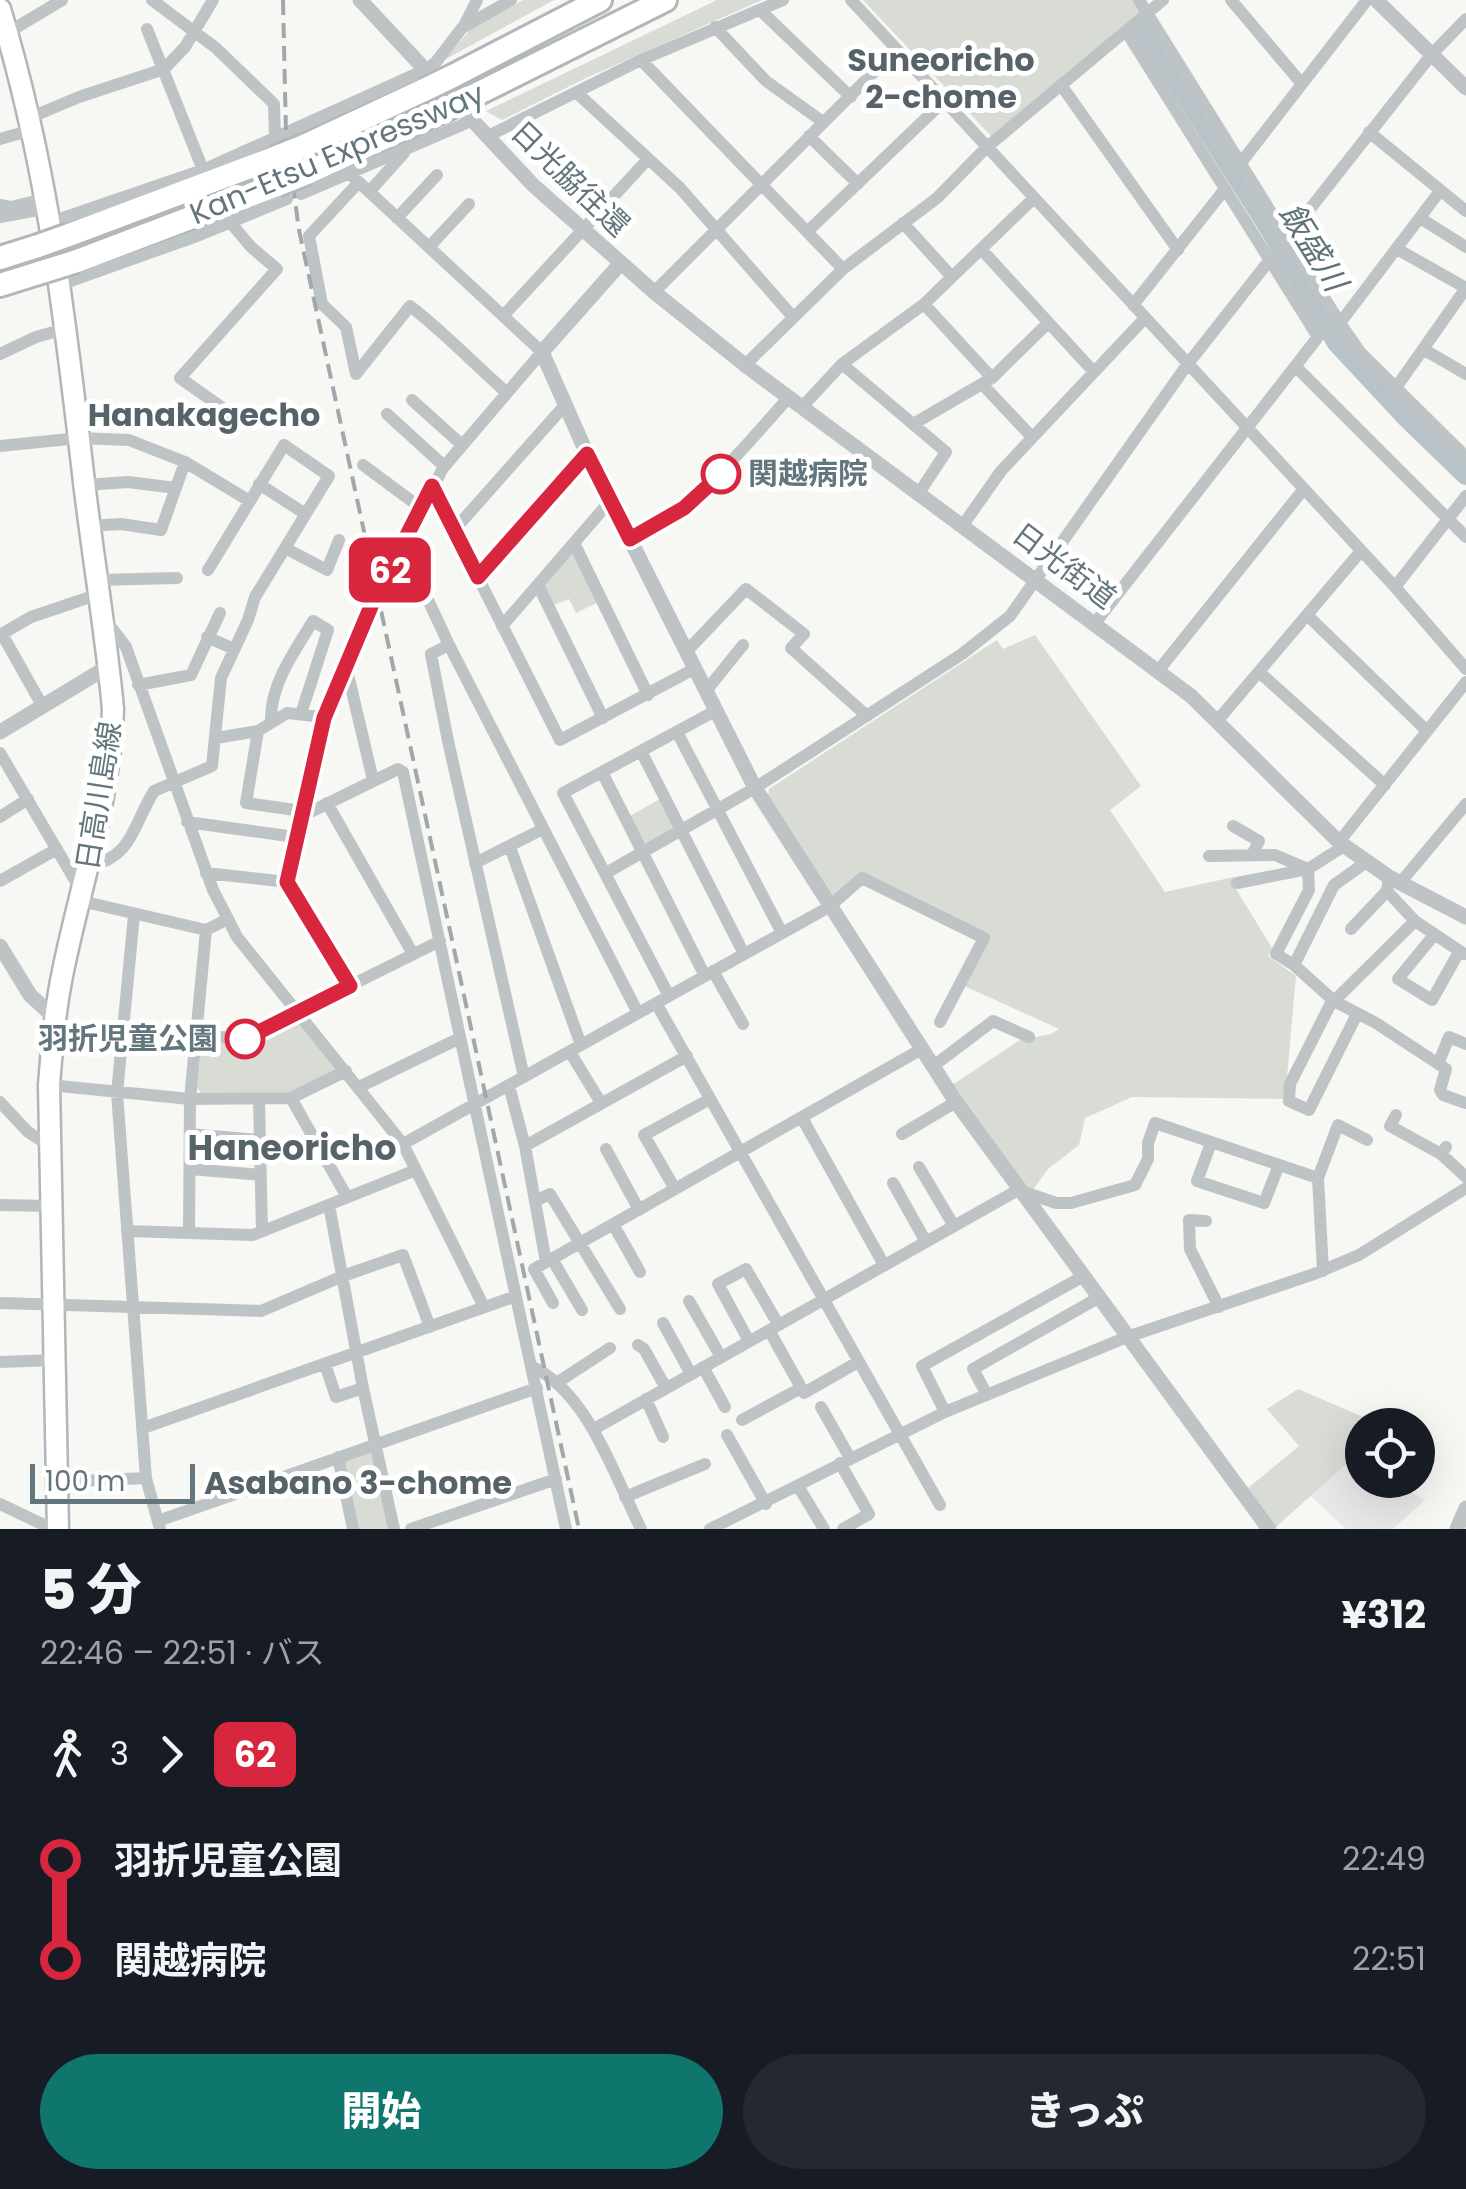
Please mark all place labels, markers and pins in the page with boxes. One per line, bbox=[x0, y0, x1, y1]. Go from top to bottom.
place label: 関越病院 bbox=[748, 452, 868, 495]
marker: 関越病院 bbox=[702, 455, 740, 493]
place label: 羽折児童公園 bbox=[38, 1017, 218, 1060]
marker: 羽折児童公園 bbox=[226, 1020, 264, 1058]

